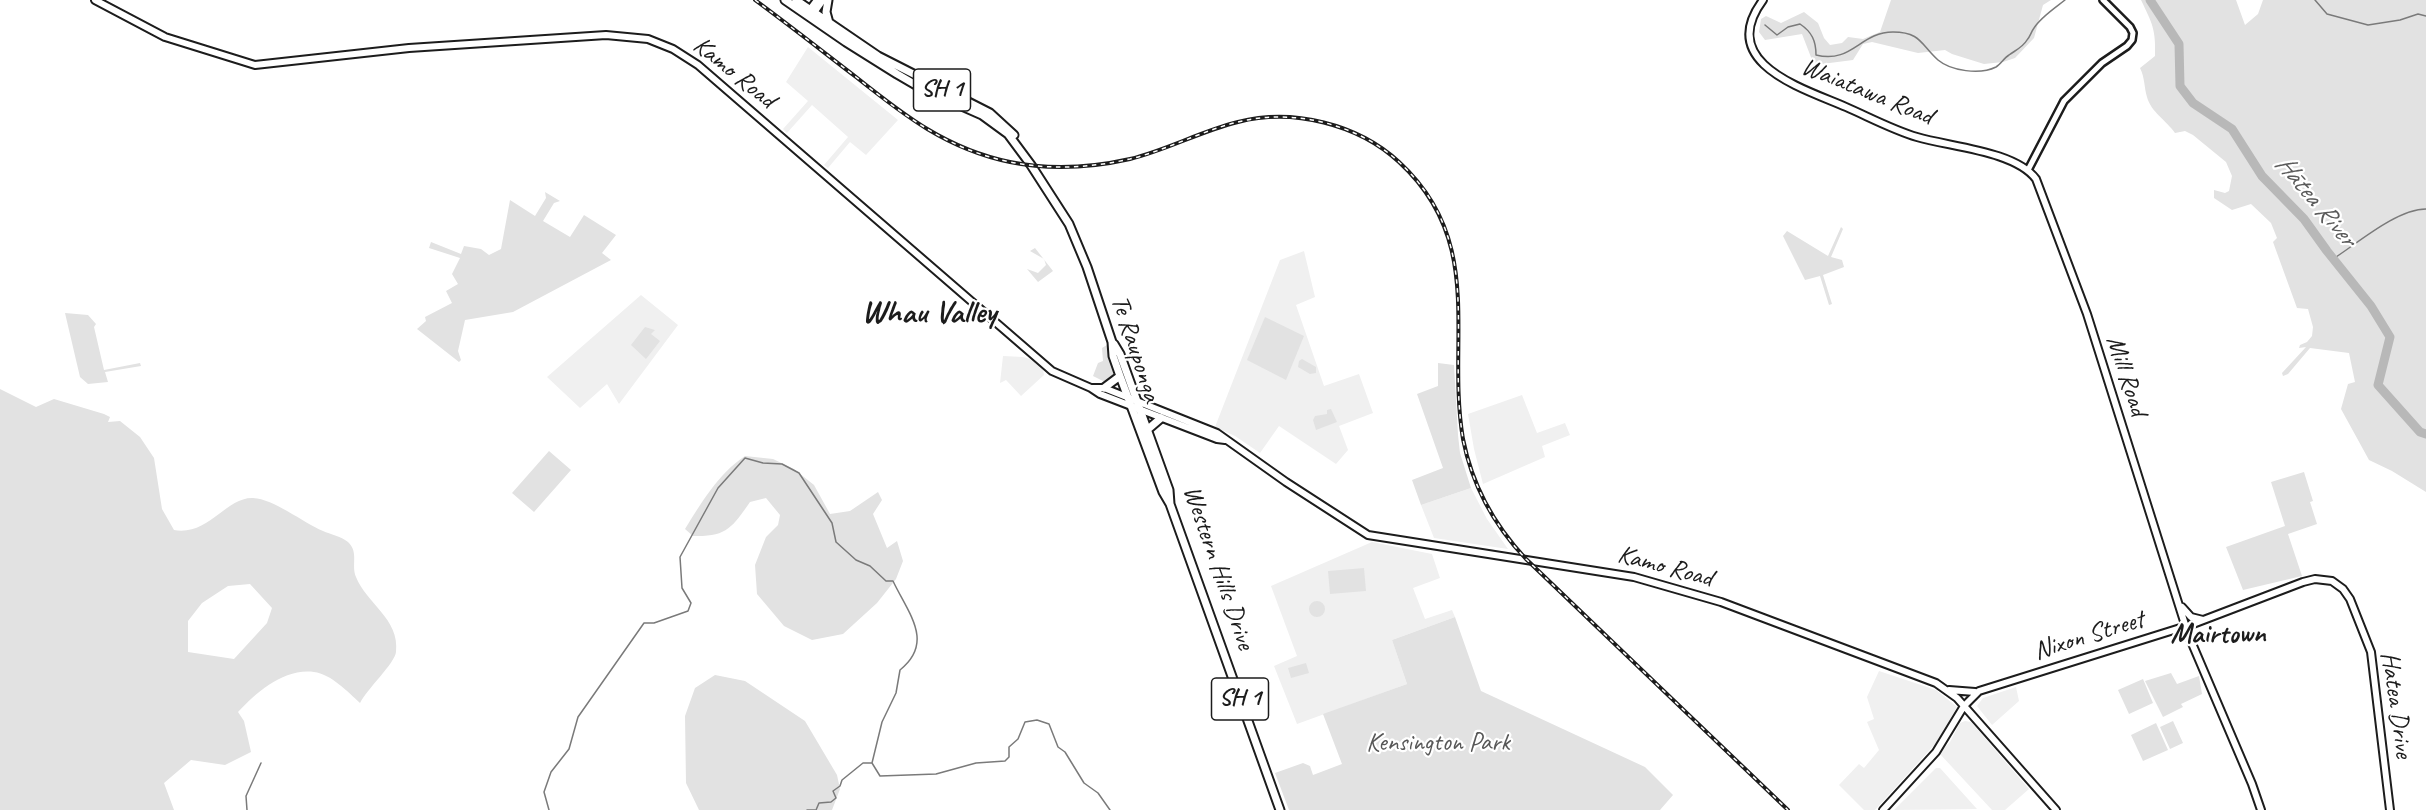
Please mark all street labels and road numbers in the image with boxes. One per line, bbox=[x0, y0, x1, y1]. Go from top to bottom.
street label: Kamo Road bbox=[687, 30, 781, 116]
street label: Waiatawa Road bbox=[1797, 51, 1937, 133]
road number: SH 1 bbox=[914, 69, 970, 111]
street label: Te Rauponga bbox=[1103, 292, 1167, 406]
street label: Mill Road bbox=[2098, 332, 2154, 420]
street label: Western Hills Drive bbox=[1175, 482, 1261, 654]
street label: Kamo Road bbox=[1614, 539, 1716, 595]
street label: Nixon Street bbox=[2030, 604, 2148, 668]
street label: Hatea Drive bbox=[2373, 650, 2419, 760]
road number: SH 1 bbox=[1212, 678, 1268, 720]

